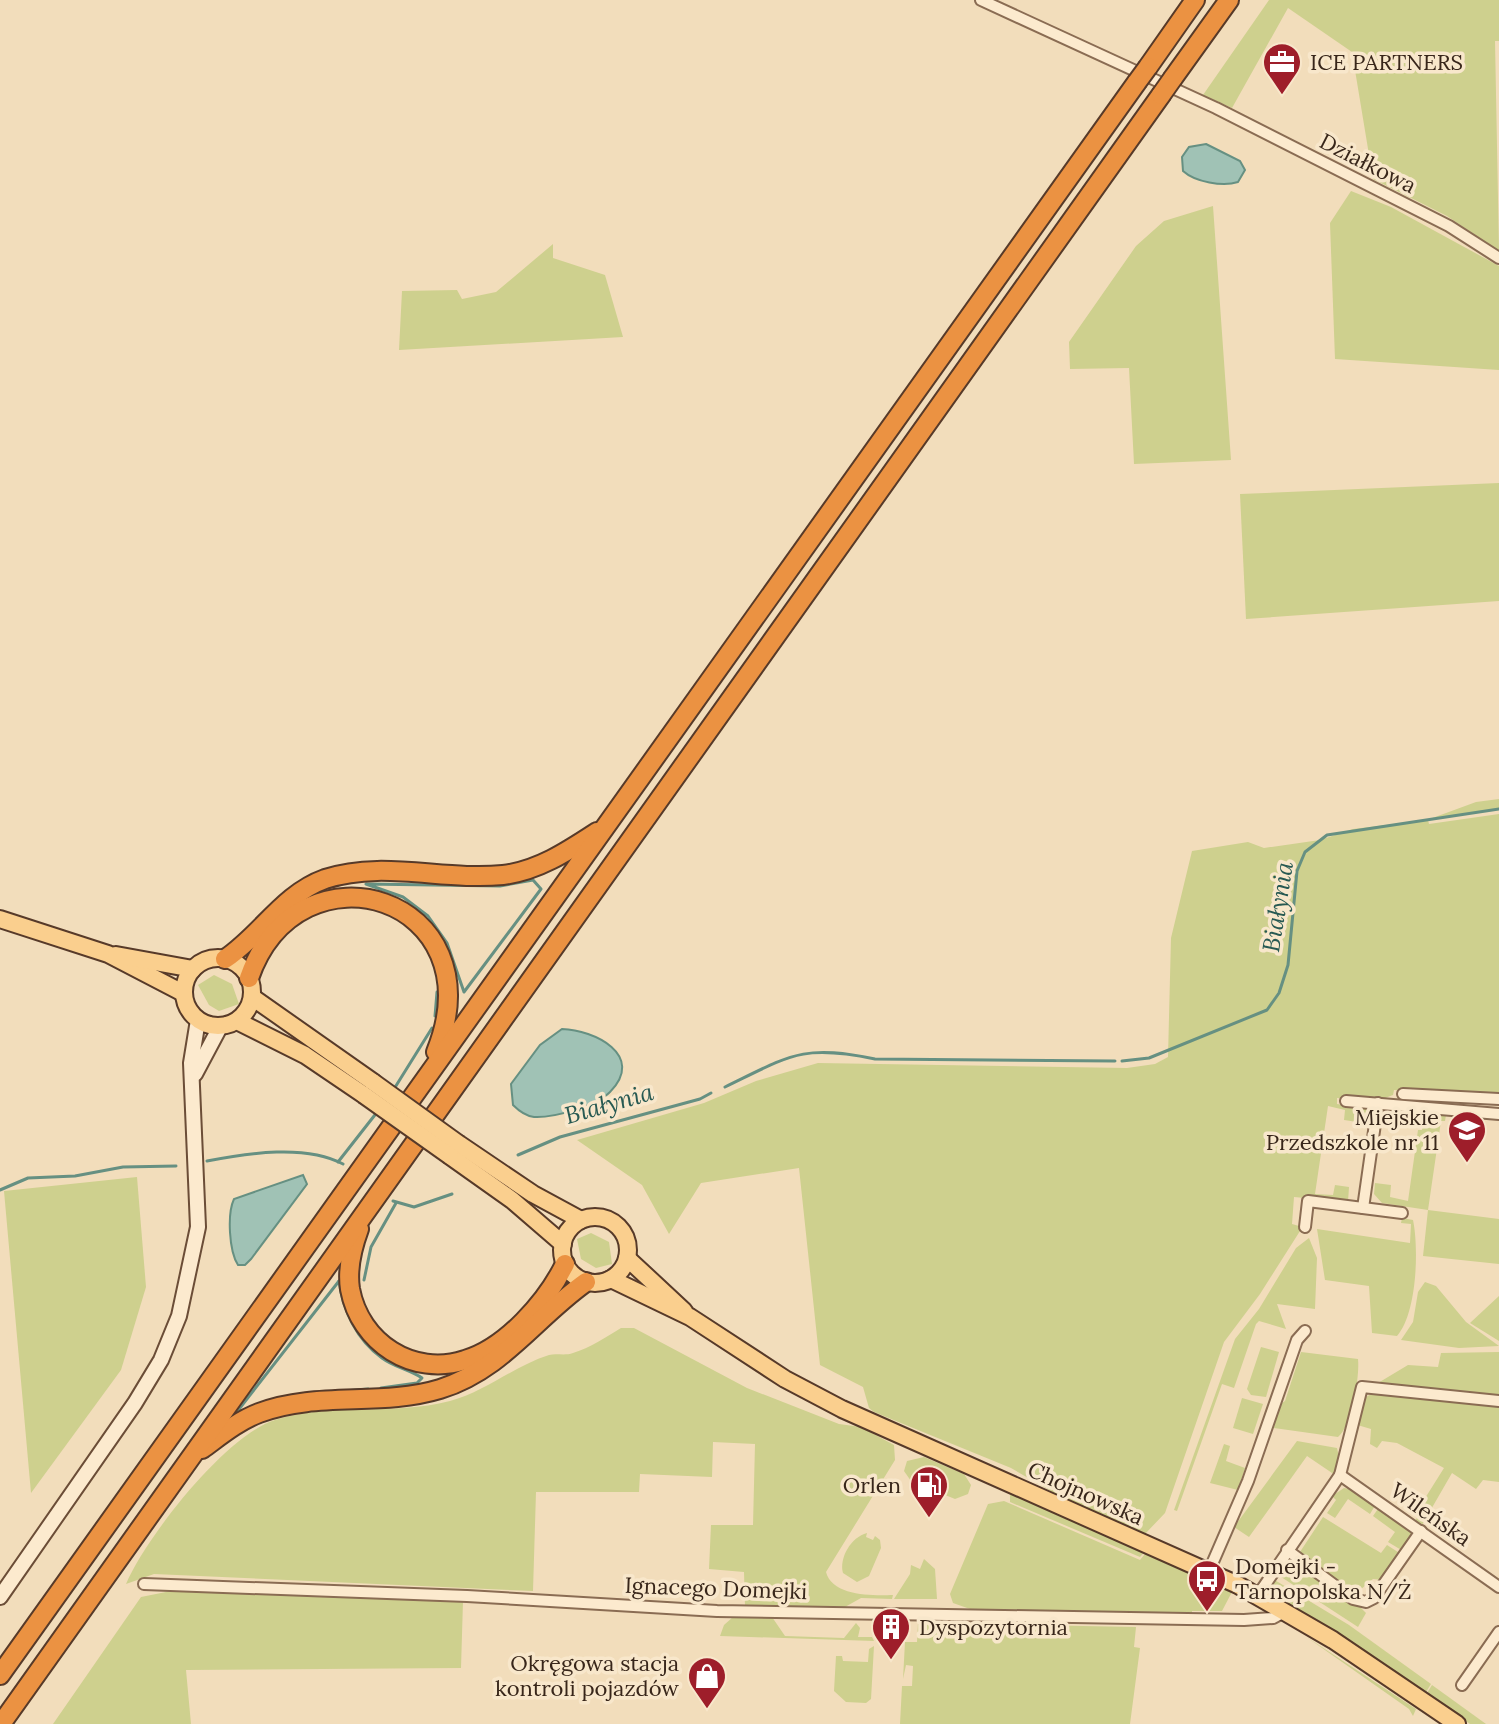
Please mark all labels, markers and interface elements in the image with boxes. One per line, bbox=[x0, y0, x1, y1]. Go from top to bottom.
office icon: ICE PARTNERS bbox=[1261, 41, 1303, 96]
place label: ICE PARTNERS bbox=[1310, 48, 1463, 76]
street label: Działkowa bbox=[1315, 127, 1421, 199]
water label: Białynia bbox=[1255, 859, 1300, 954]
water label: Białynia bbox=[561, 1076, 658, 1131]
place label: Miejskie Przedszkole nr 11 bbox=[1266, 1103, 1439, 1156]
school or university icon: Miejskie Przedszkole nr 11 bbox=[1446, 1109, 1488, 1164]
street label: Chojnowska bbox=[1024, 1455, 1148, 1531]
fuel station icon: Orlen bbox=[908, 1464, 950, 1519]
place label: Orlen bbox=[843, 1471, 901, 1499]
street label: Wileńska bbox=[1385, 1476, 1477, 1552]
place label: Domejki - Tarnopolska N/Ż bbox=[1235, 1552, 1411, 1605]
bus stop icon: Domejki - Tarnopolska N/Ż bbox=[1186, 1558, 1228, 1613]
street label: Ignacego Domejki bbox=[624, 1571, 808, 1605]
building icon: Dyspozytornia bbox=[870, 1606, 912, 1661]
place label: Dyspozytornia bbox=[919, 1613, 1068, 1641]
place label: Okręgowa stacja kontroli pojazdów bbox=[495, 1649, 679, 1702]
shop icon: Okręgowa stacja kontroli pojazdów bbox=[686, 1655, 728, 1710]

